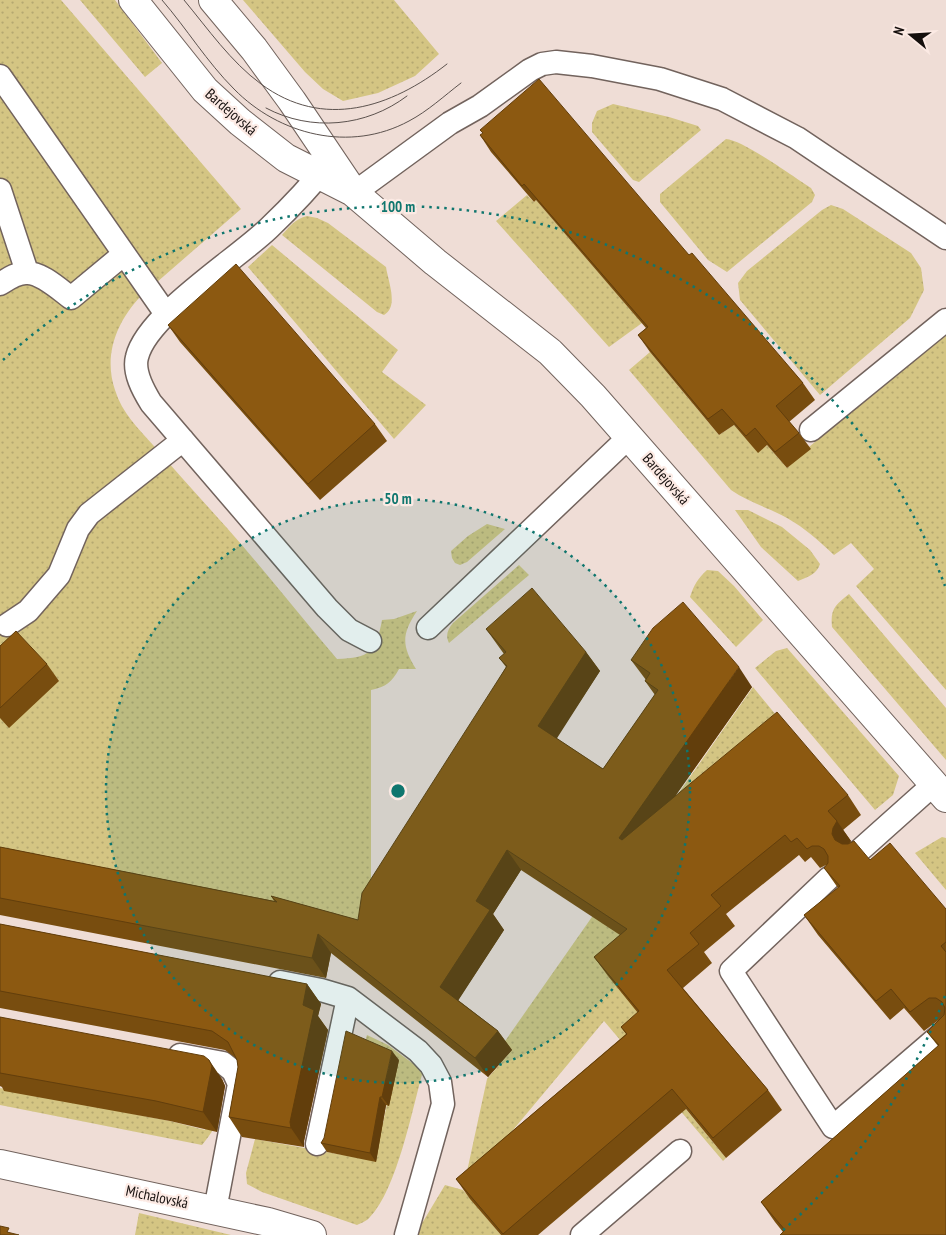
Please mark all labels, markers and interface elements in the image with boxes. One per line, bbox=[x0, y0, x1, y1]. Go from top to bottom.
north arrow bbox=[886, 10, 936, 60]
text: N bbox=[889, 25, 908, 37]
street label: Bardejovská bbox=[202, 84, 261, 139]
text: 100 m bbox=[381, 197, 415, 216]
street label: Bardejovská bbox=[639, 449, 694, 508]
text: 50 m bbox=[384, 489, 412, 508]
centre of rings bbox=[389, 782, 407, 800]
street label: Michalovská bbox=[124, 1181, 190, 1212]

